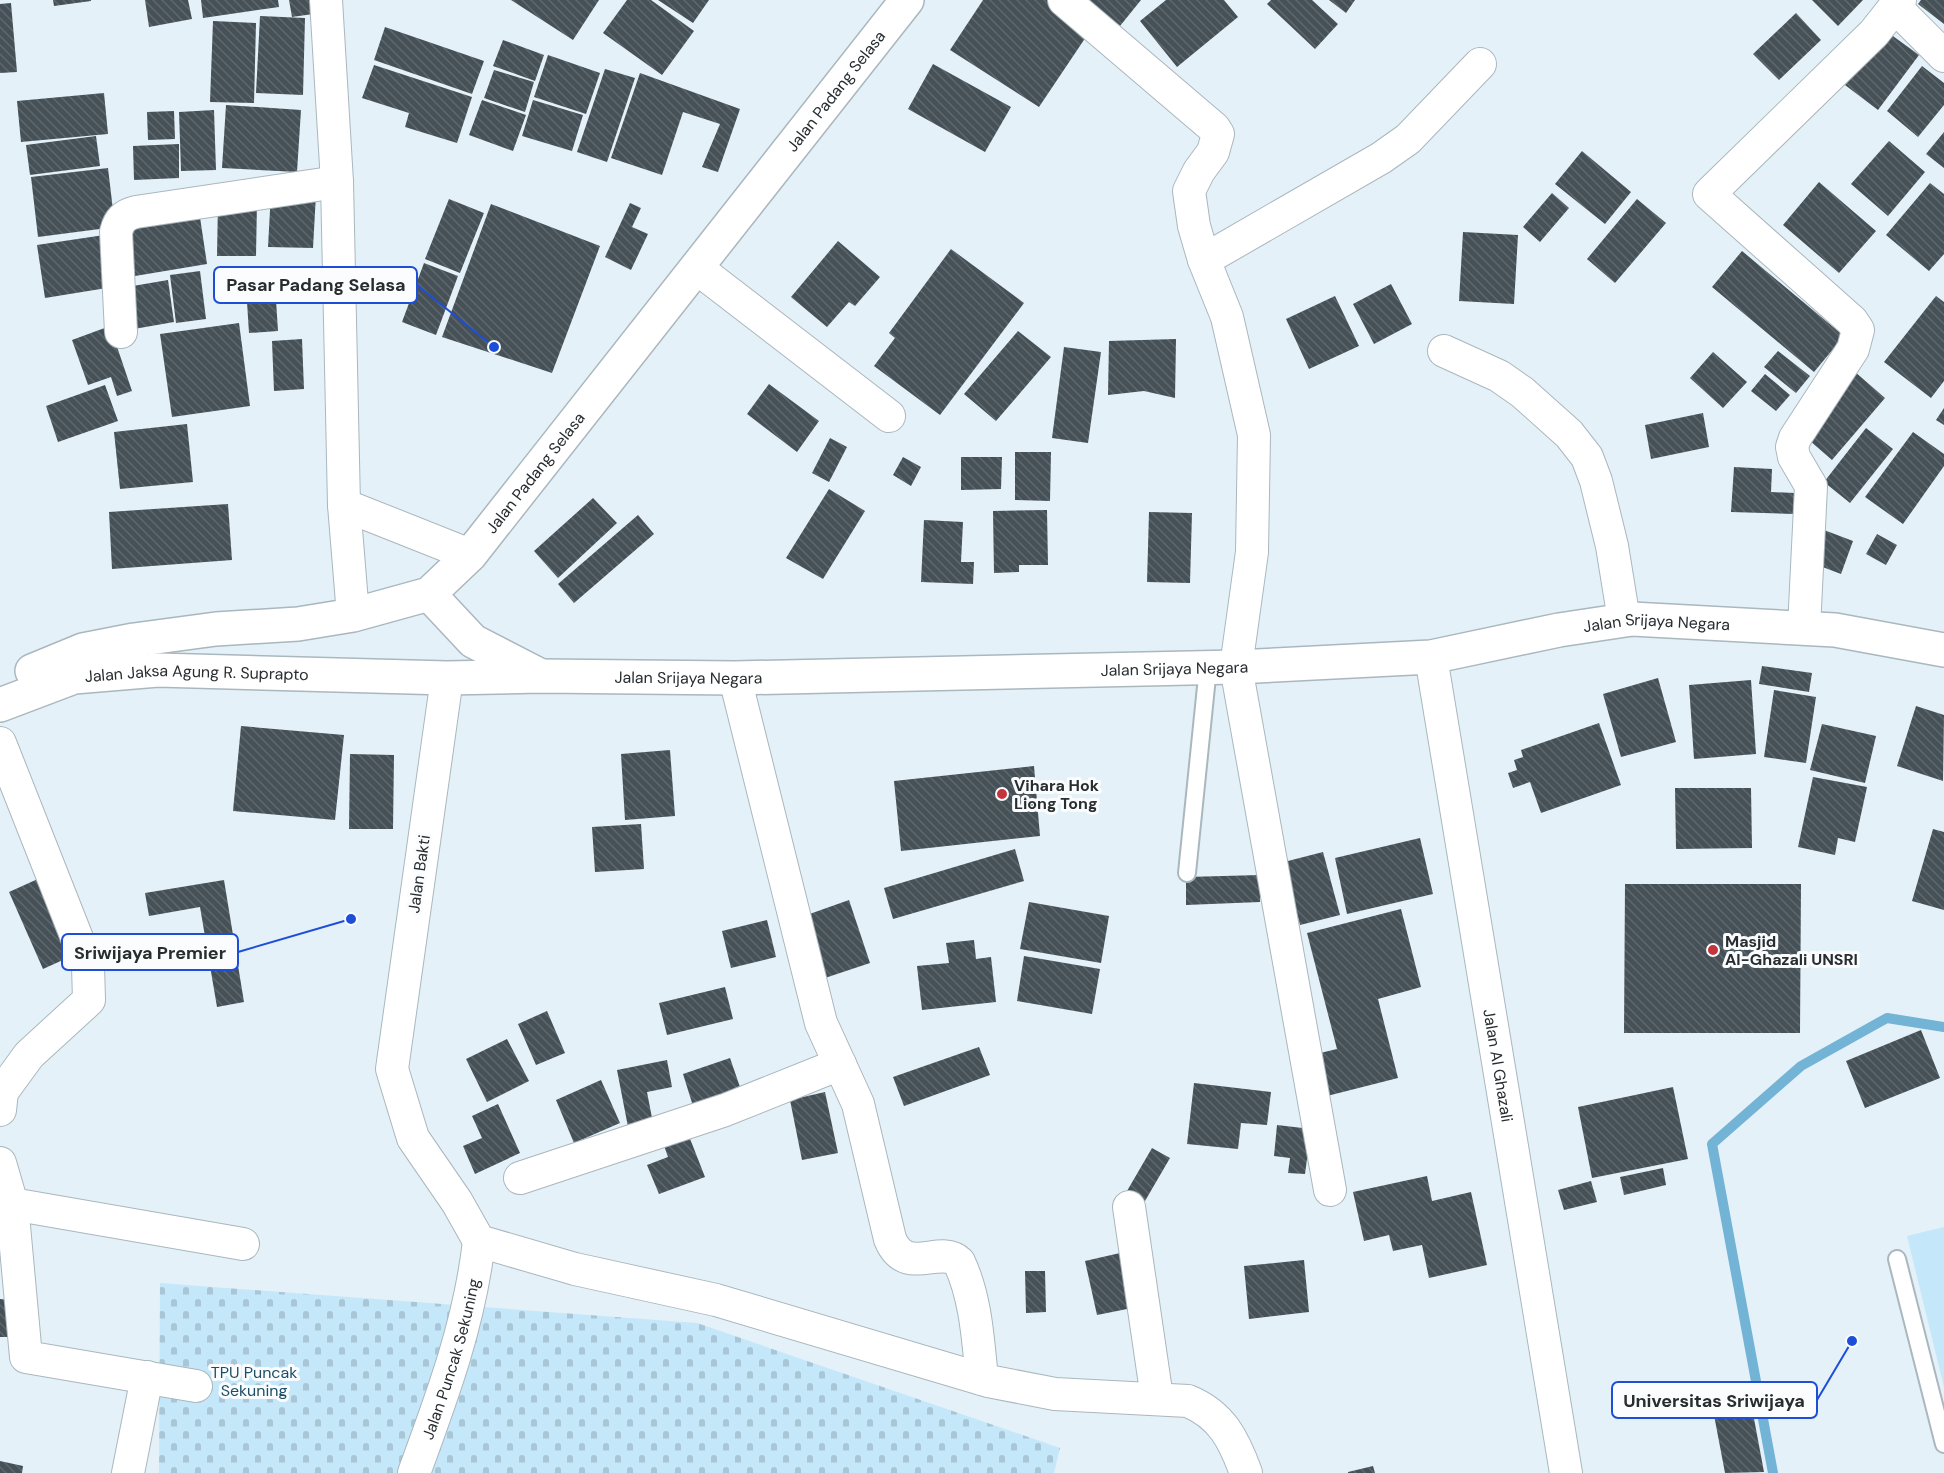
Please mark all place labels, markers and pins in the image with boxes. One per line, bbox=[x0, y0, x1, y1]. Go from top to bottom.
callout: Pasar Padang Selasa bbox=[214, 267, 417, 303]
place label: Vihara Hok Liong Tong bbox=[1014, 775, 1100, 814]
marker: Vihara Hok Liong Tong bbox=[995, 787, 1009, 801]
place label: Masjid Al-Ghazali UNSRI bbox=[1725, 931, 1858, 970]
callout: Sriwijaya Premier bbox=[62, 934, 238, 970]
marker: Masjid Al-Ghazali UNSRI bbox=[1706, 943, 1720, 957]
callout: Universitas Sriwijaya bbox=[1612, 1382, 1817, 1418]

